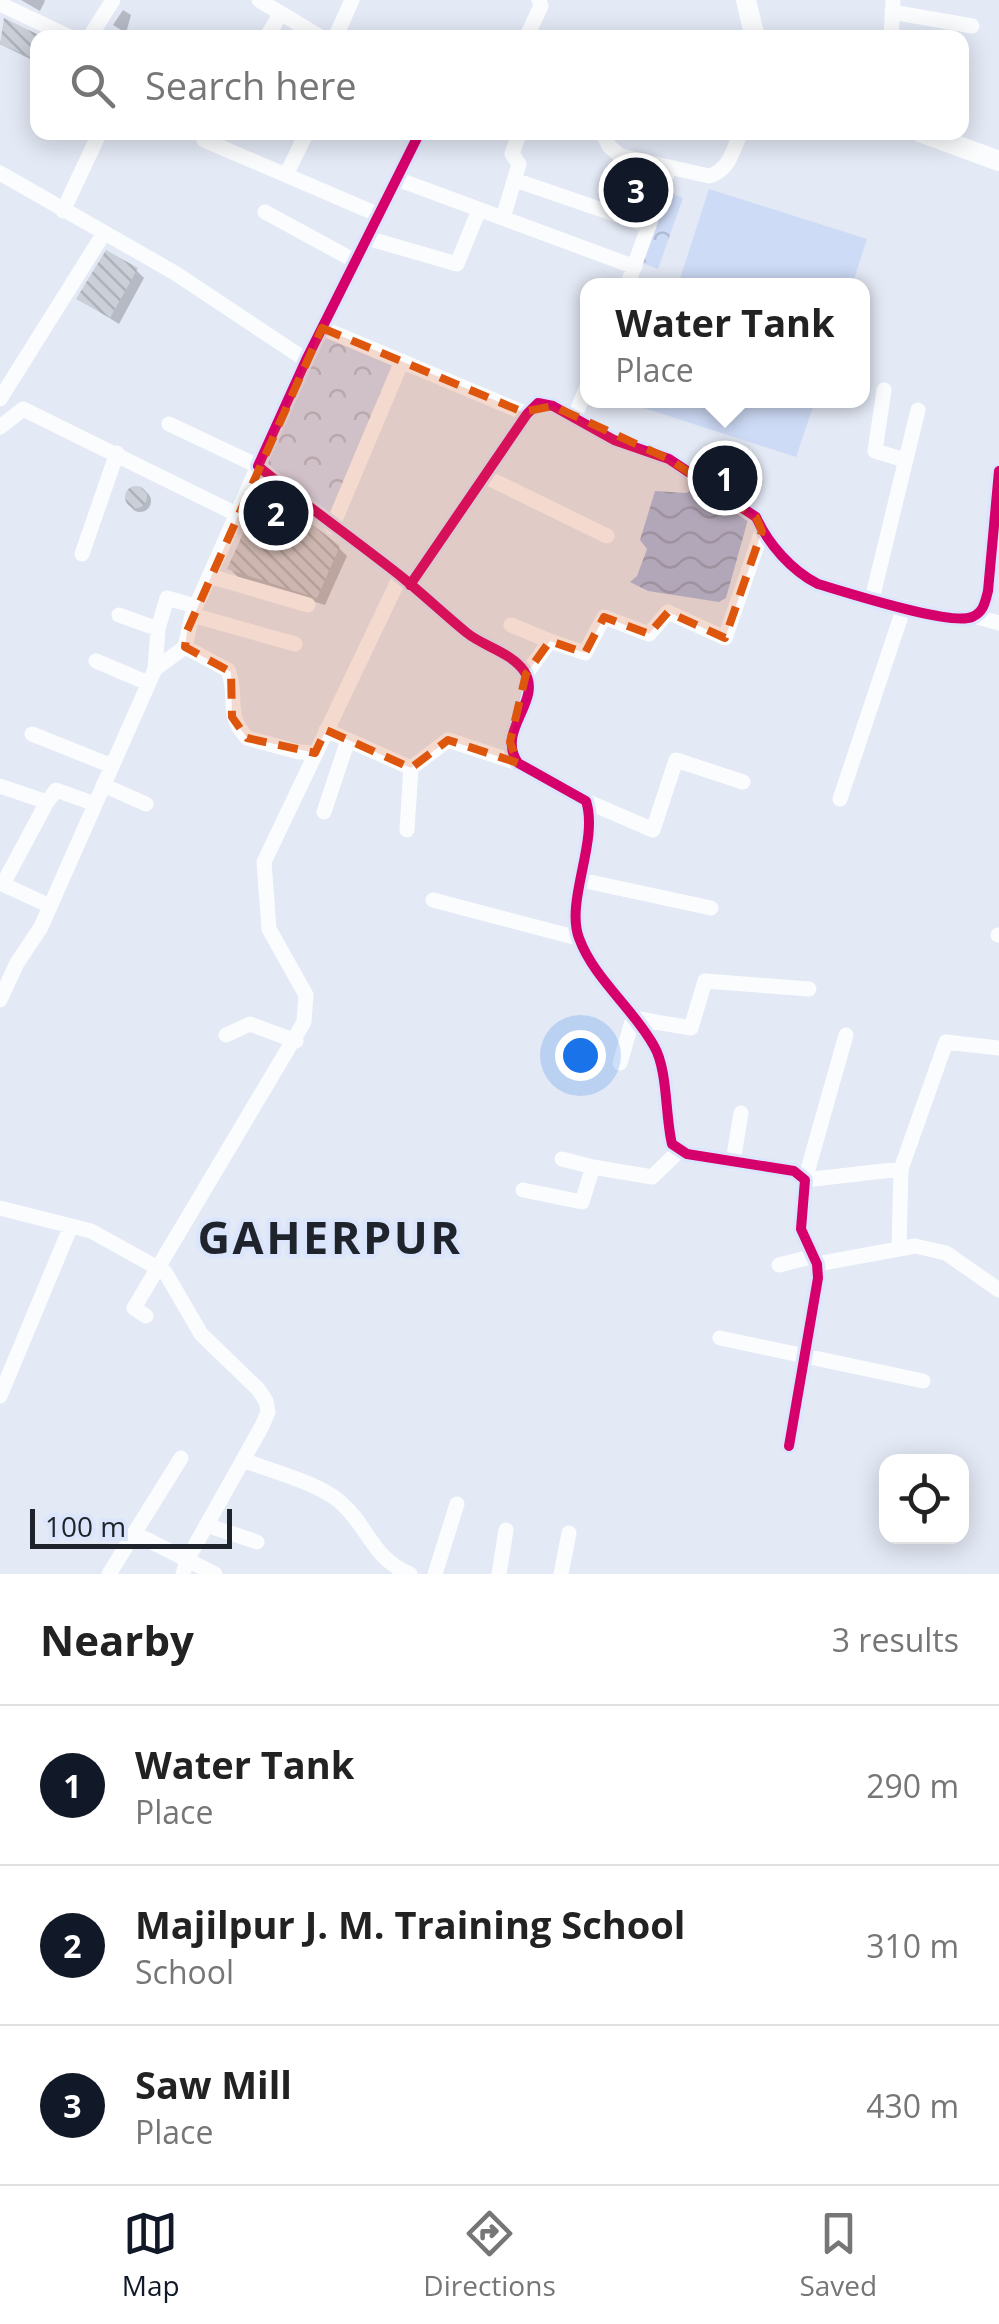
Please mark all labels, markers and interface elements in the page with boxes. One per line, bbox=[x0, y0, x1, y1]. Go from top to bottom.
search box bbox=[30, 30, 969, 140]
icon: search bbox=[65, 58, 120, 113]
text: Search here bbox=[145, 59, 357, 111]
pin: 3 bbox=[604, 152, 668, 228]
popup bbox=[580, 278, 870, 408]
text: Water Tank bbox=[615, 296, 835, 348]
text: Place bbox=[615, 348, 694, 391]
pin: 1 bbox=[692, 440, 758, 516]
pin: 2 bbox=[244, 476, 308, 550]
your location bbox=[555, 1030, 606, 1081]
district label: GAHERPUR bbox=[198, 1206, 462, 1267]
map controls bbox=[879, 1454, 969, 1544]
button: locate bbox=[879, 1454, 969, 1544]
scale bar bbox=[30, 1504, 232, 1548]
text: 100 m bbox=[45, 1507, 126, 1545]
text: Nearby bbox=[40, 1611, 194, 1668]
text: 3 results bbox=[832, 1618, 959, 1661]
text: Water Tank bbox=[135, 1738, 354, 1790]
text: 1 bbox=[63, 1764, 82, 1807]
text: 290 m bbox=[866, 1764, 959, 1807]
text: Place bbox=[135, 1790, 213, 1833]
text: Majilpur J. M. Training School bbox=[135, 1898, 685, 1950]
text: 2 bbox=[63, 1924, 82, 1967]
text: 310 m bbox=[866, 1924, 959, 1967]
text: School bbox=[135, 1950, 234, 1993]
text: Saw Mill bbox=[135, 2058, 292, 2110]
text: 3 bbox=[63, 2084, 82, 2127]
text: 430 m bbox=[866, 2084, 959, 2127]
text: Place bbox=[135, 2110, 213, 2153]
tab: Map bbox=[122, 2206, 180, 2304]
tab: Directions bbox=[423, 2206, 556, 2304]
tab: Saved bbox=[799, 2206, 877, 2304]

